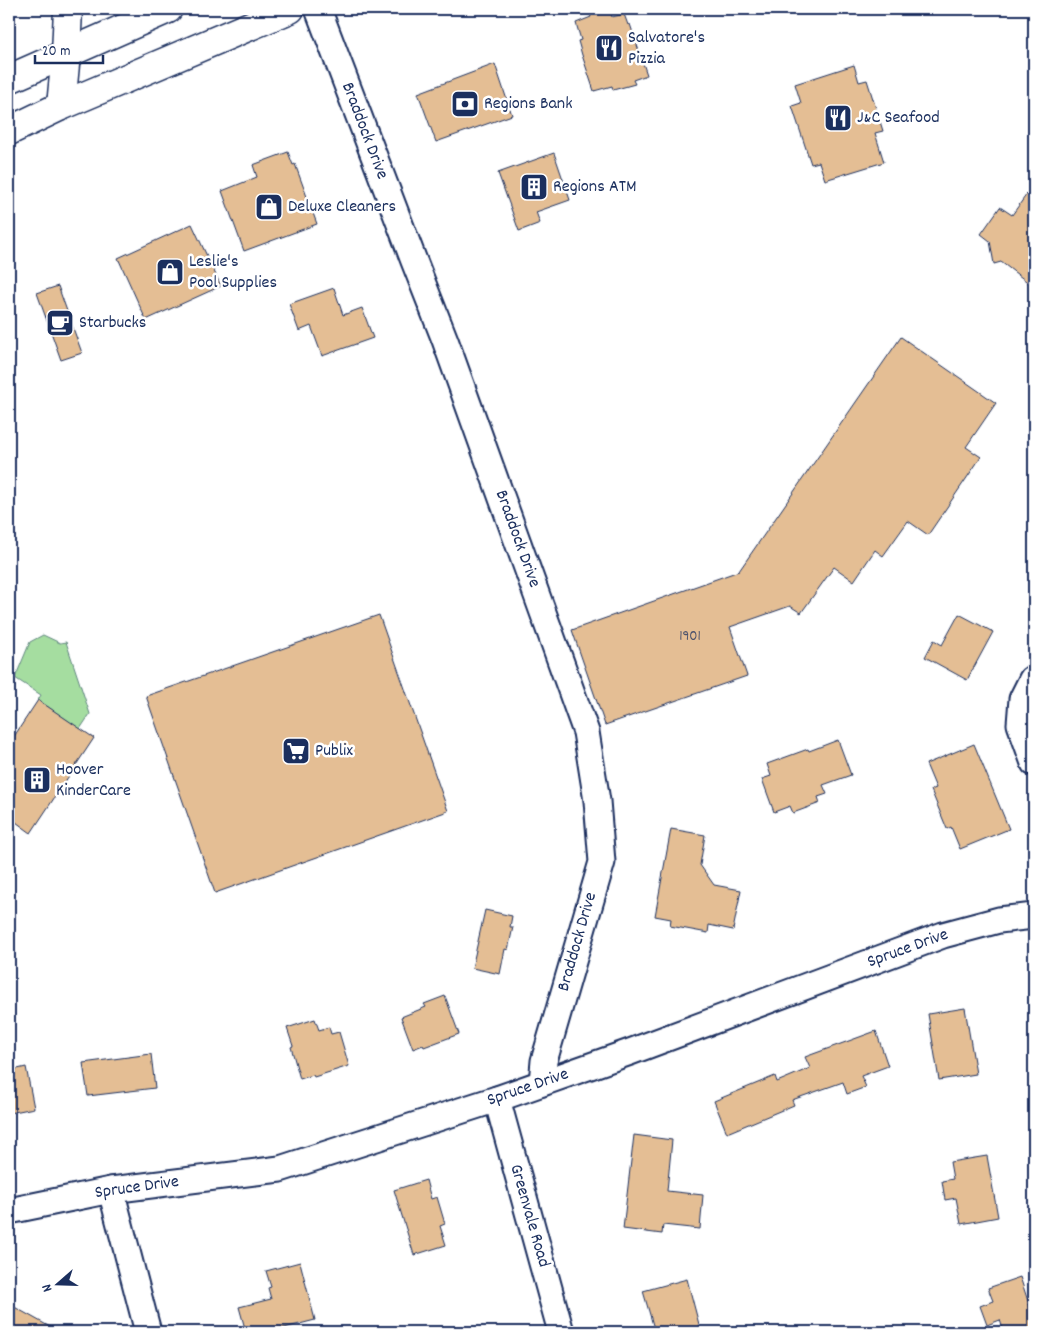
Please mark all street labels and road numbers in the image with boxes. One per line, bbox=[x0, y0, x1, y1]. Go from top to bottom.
street label: Braddock Drive bbox=[334, 79, 394, 183]
street label: Braddock Drive bbox=[488, 487, 546, 591]
street label: Braddock Drive bbox=[552, 889, 604, 994]
street label: Spruce Drive bbox=[864, 923, 952, 975]
street label: Spruce Drive bbox=[484, 1062, 572, 1114]
street label: Greenvale Road bbox=[502, 1162, 556, 1270]
street label: Spruce Drive bbox=[93, 1170, 181, 1206]

